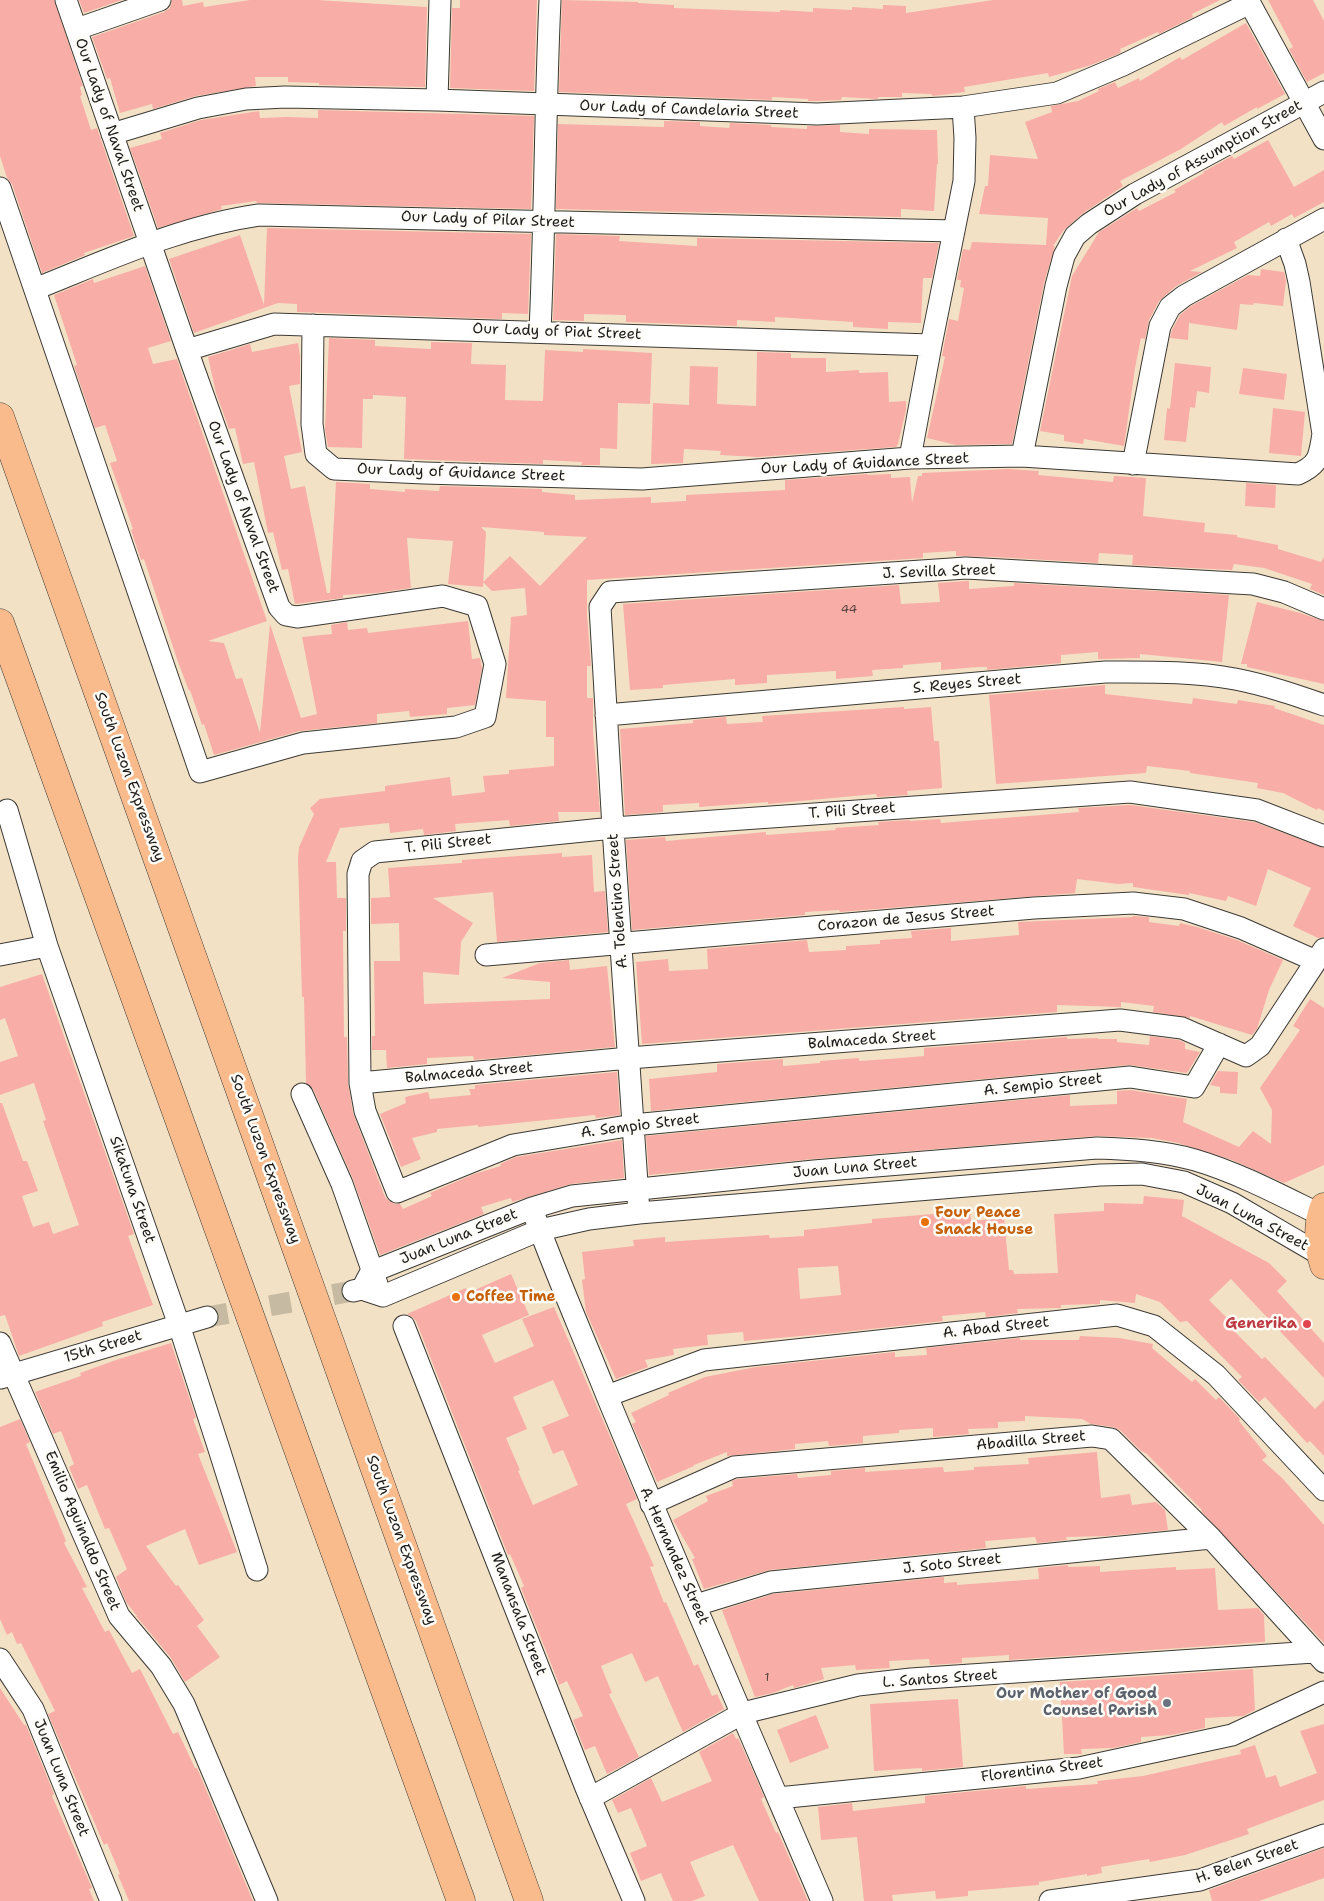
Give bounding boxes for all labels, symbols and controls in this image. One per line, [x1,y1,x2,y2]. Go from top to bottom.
street label: Our Lady of Naval Street [71,36,147,214]
street label: Our Lady of Candelaria Street [579,97,799,123]
street label: Our Lady of Assumption Street [1101,97,1305,221]
street label: Our Lady of Pilar Street [401,208,575,232]
street label: Our Lady of Piat Street [472,320,642,344]
street label: Our Lady of Naval Street [203,418,283,596]
street label: Our Lady of Guidance Street [760,450,970,478]
street label: Our Lady of Guidance Street [356,460,566,486]
street label: J. Sevilla Street [882,561,996,583]
house number: 44 [841,603,857,617]
street label: S. Reyes Street [912,670,1022,698]
street label: South Luzon Expressway [90,690,168,864]
street label: T. Pili Street [808,799,896,823]
street label: T. Pili Street [404,830,492,858]
street label: A. Tolentino Street [604,833,632,969]
street label: Corazon de Jesus Street [817,902,995,936]
street label: Balmaceda Street [807,1027,937,1053]
street label: Balmaceda Street [404,1058,534,1088]
street label: A. Sempio Street [983,1070,1103,1100]
street label: South Luzon Expressway [226,1072,304,1246]
street label: A. Sempio Street [580,1110,700,1142]
street label: Sikatuna Street [105,1134,159,1246]
street label: Juan Luna Street [792,1154,918,1182]
street label: Juan Luna Street [1193,1181,1311,1255]
place label: Four Peace Snack House [935,1204,1033,1239]
street label: Juan Luna Street [398,1205,520,1269]
marker: Four Peace Snack House [919,1216,931,1228]
place label: Coffee Time [466,1288,556,1306]
marker: Coffee Time [450,1291,462,1303]
street label: A. Abad Street [942,1313,1050,1343]
place label: Generika [1225,1315,1297,1333]
marker: Generika [1301,1318,1313,1330]
street label: 15th Street [62,1327,144,1367]
street label: Abadilla Street [975,1427,1087,1455]
street label: Emilio Aguinaldo Street [40,1449,124,1613]
street label: South Luzon Expressway [362,1453,440,1627]
street label: A. Hernandez Street [636,1485,712,1627]
street label: Manansala Street [486,1550,550,1678]
street label: J. Soto Street [902,1550,1002,1578]
street label: L. Santos Street [882,1666,998,1692]
house number: 1 [764,1671,770,1685]
place label: Our Mother of Good Counsel Parish [996,1685,1157,1720]
marker: Our Mother of Good Counsel Parish [1161,1697,1173,1709]
street label: Juan Luna Street [29,1717,93,1839]
street label: Florentina Street [980,1754,1104,1786]
street label: H. Belen Street [1193,1836,1301,1888]

